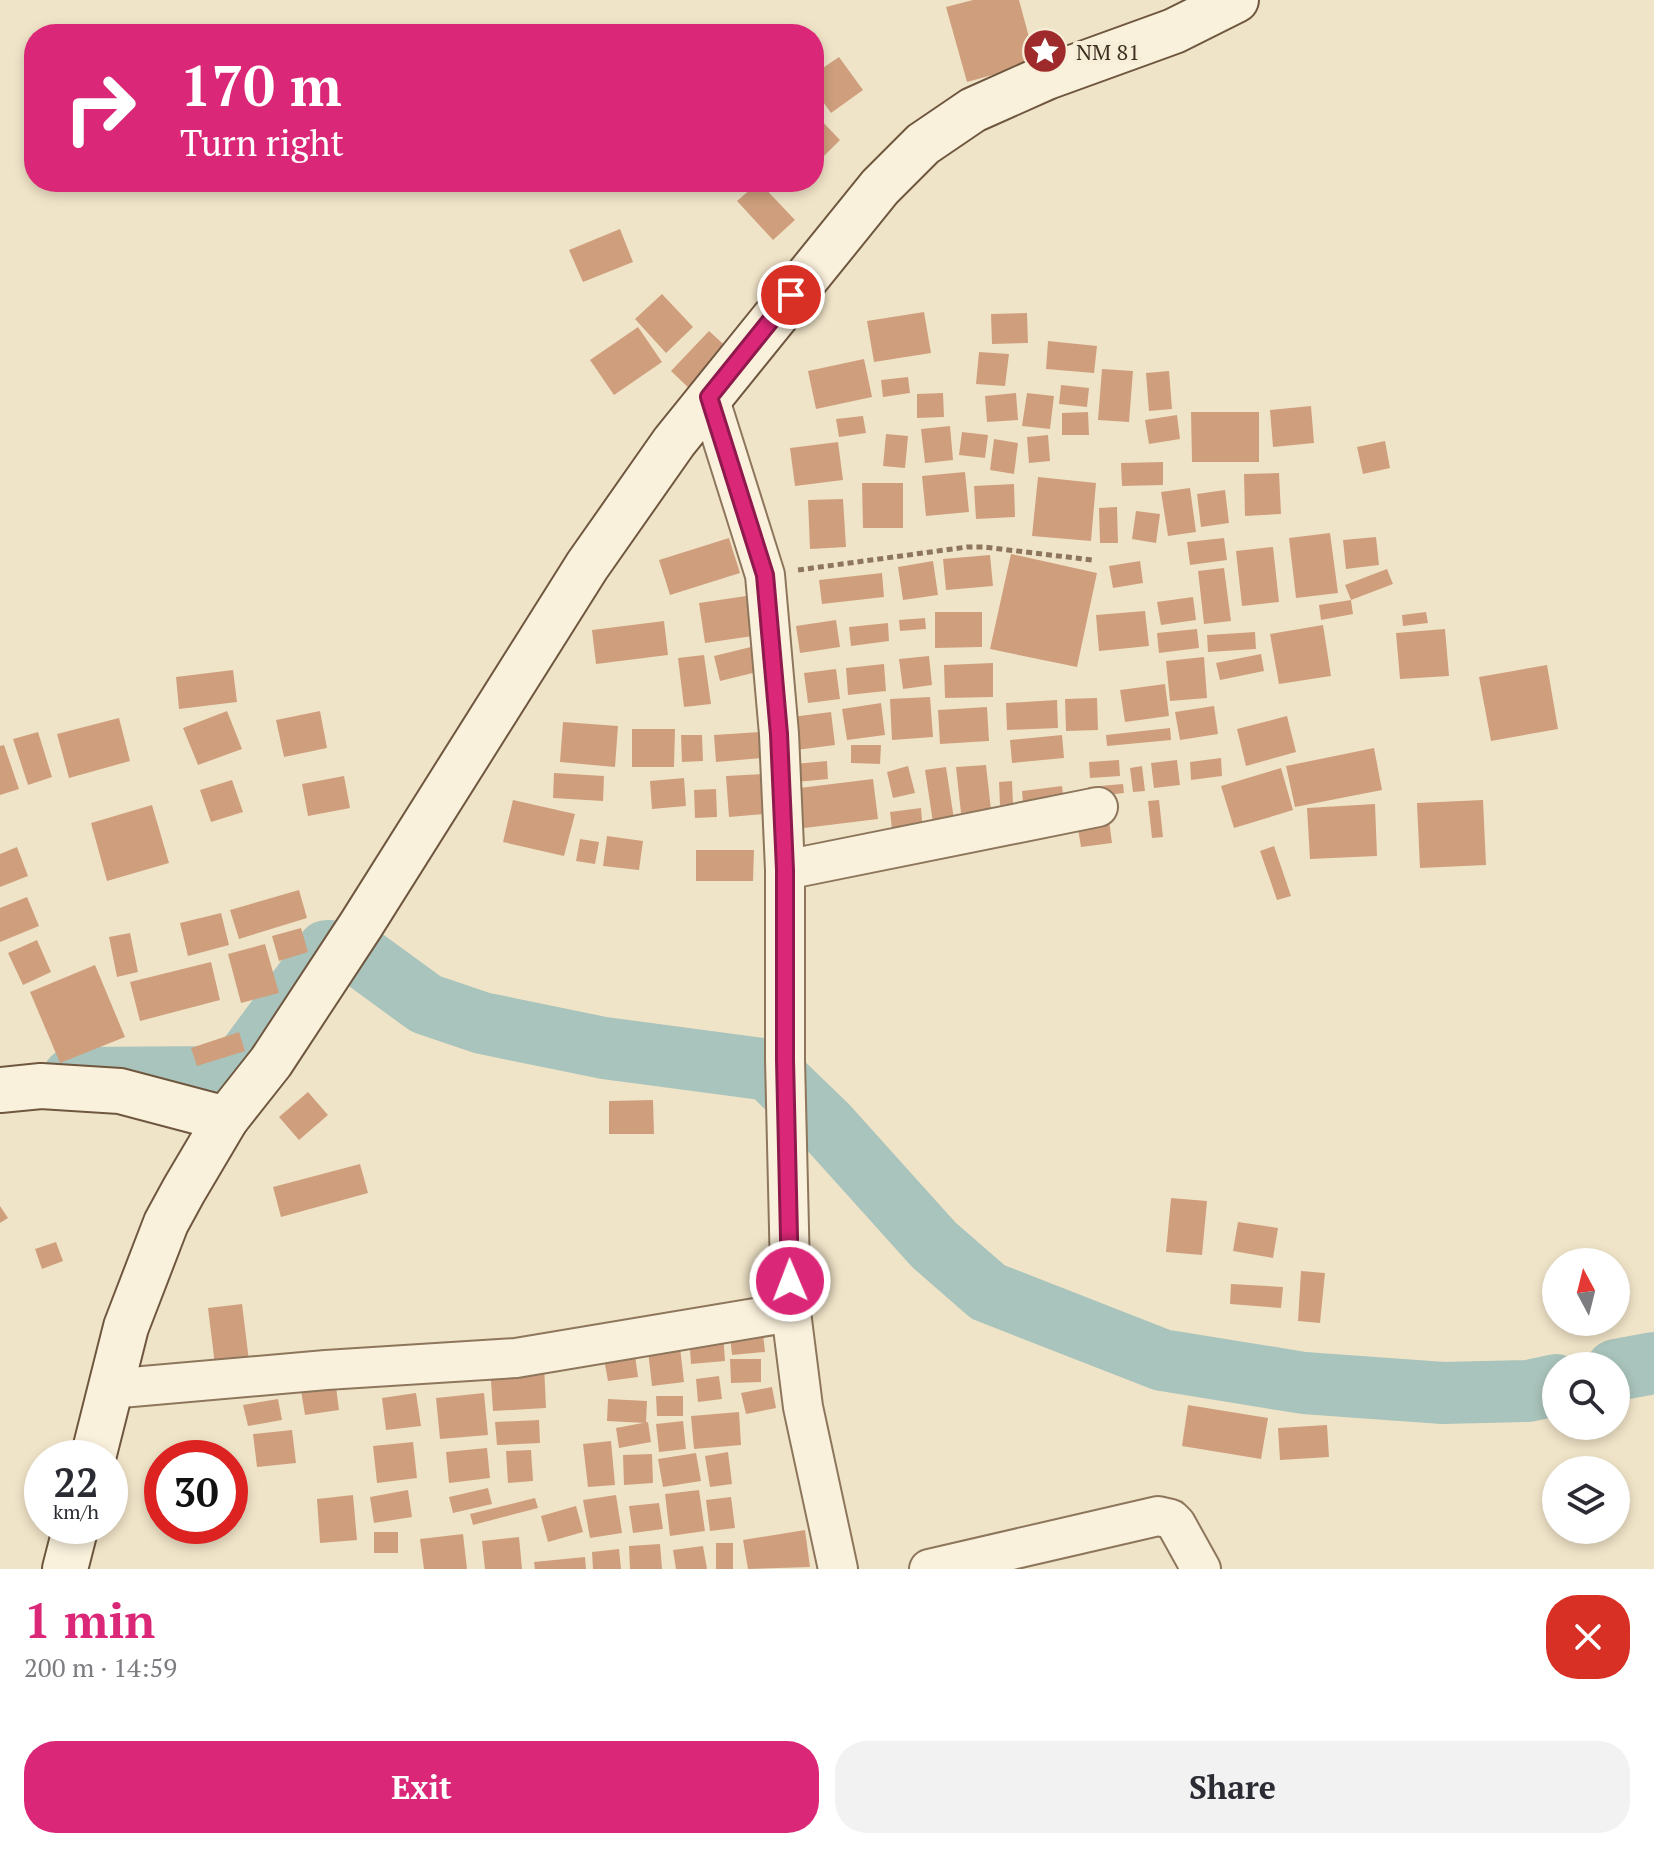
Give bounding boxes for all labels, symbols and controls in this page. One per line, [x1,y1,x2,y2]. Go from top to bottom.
place icon: NM 81 [1021,27,1069,75]
place label: NM 81 [1076,37,1140,66]
text: 170 m [180,48,342,122]
icon: right [48,56,152,160]
text: Turn right [180,119,344,166]
pin [757,261,825,329]
icon: arrive [769,273,813,317]
position arrow [748,1239,832,1323]
north arrow [1542,1248,1630,1336]
map controls [1542,1248,1630,1544]
button: search [1542,1352,1630,1440]
speed limit sign: 30 [144,1440,248,1544]
text: 22 [53,1455,99,1508]
button: layers [1542,1456,1630,1544]
text: km/h [53,1498,99,1525]
text: 1 min [24,1588,155,1652]
button: close [1546,1595,1630,1679]
text: 200 m · 14:59 [24,1650,177,1684]
button: Exit [24,1741,819,1833]
button: Share [835,1741,1630,1833]

